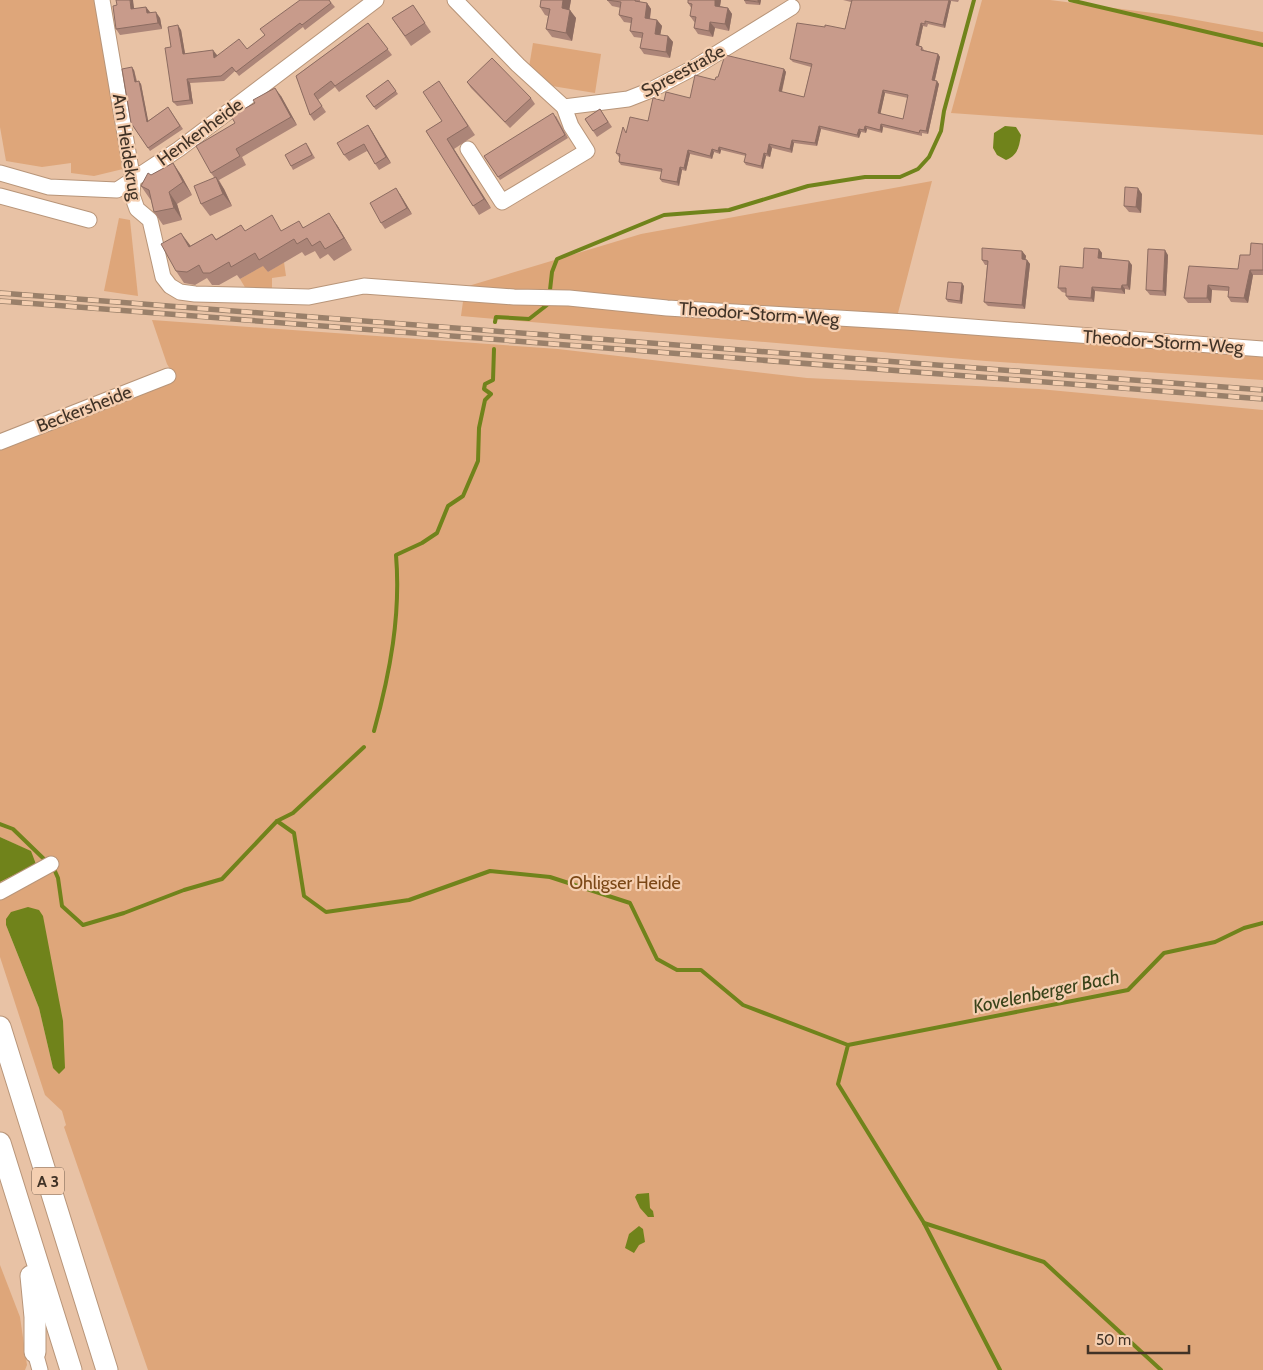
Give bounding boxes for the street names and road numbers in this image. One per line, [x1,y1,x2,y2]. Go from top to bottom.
street label: Spreestraße [637,40,729,102]
street label: Am Heidekrug [108,92,146,203]
street label: Henkenheide [153,94,247,170]
street label: Theodor-Storm-Weg [678,297,841,331]
street label: Theodor-Storm-Weg [1082,325,1245,359]
street label: Beckersheide [33,381,135,437]
road number: A 3 [32,1168,64,1194]

